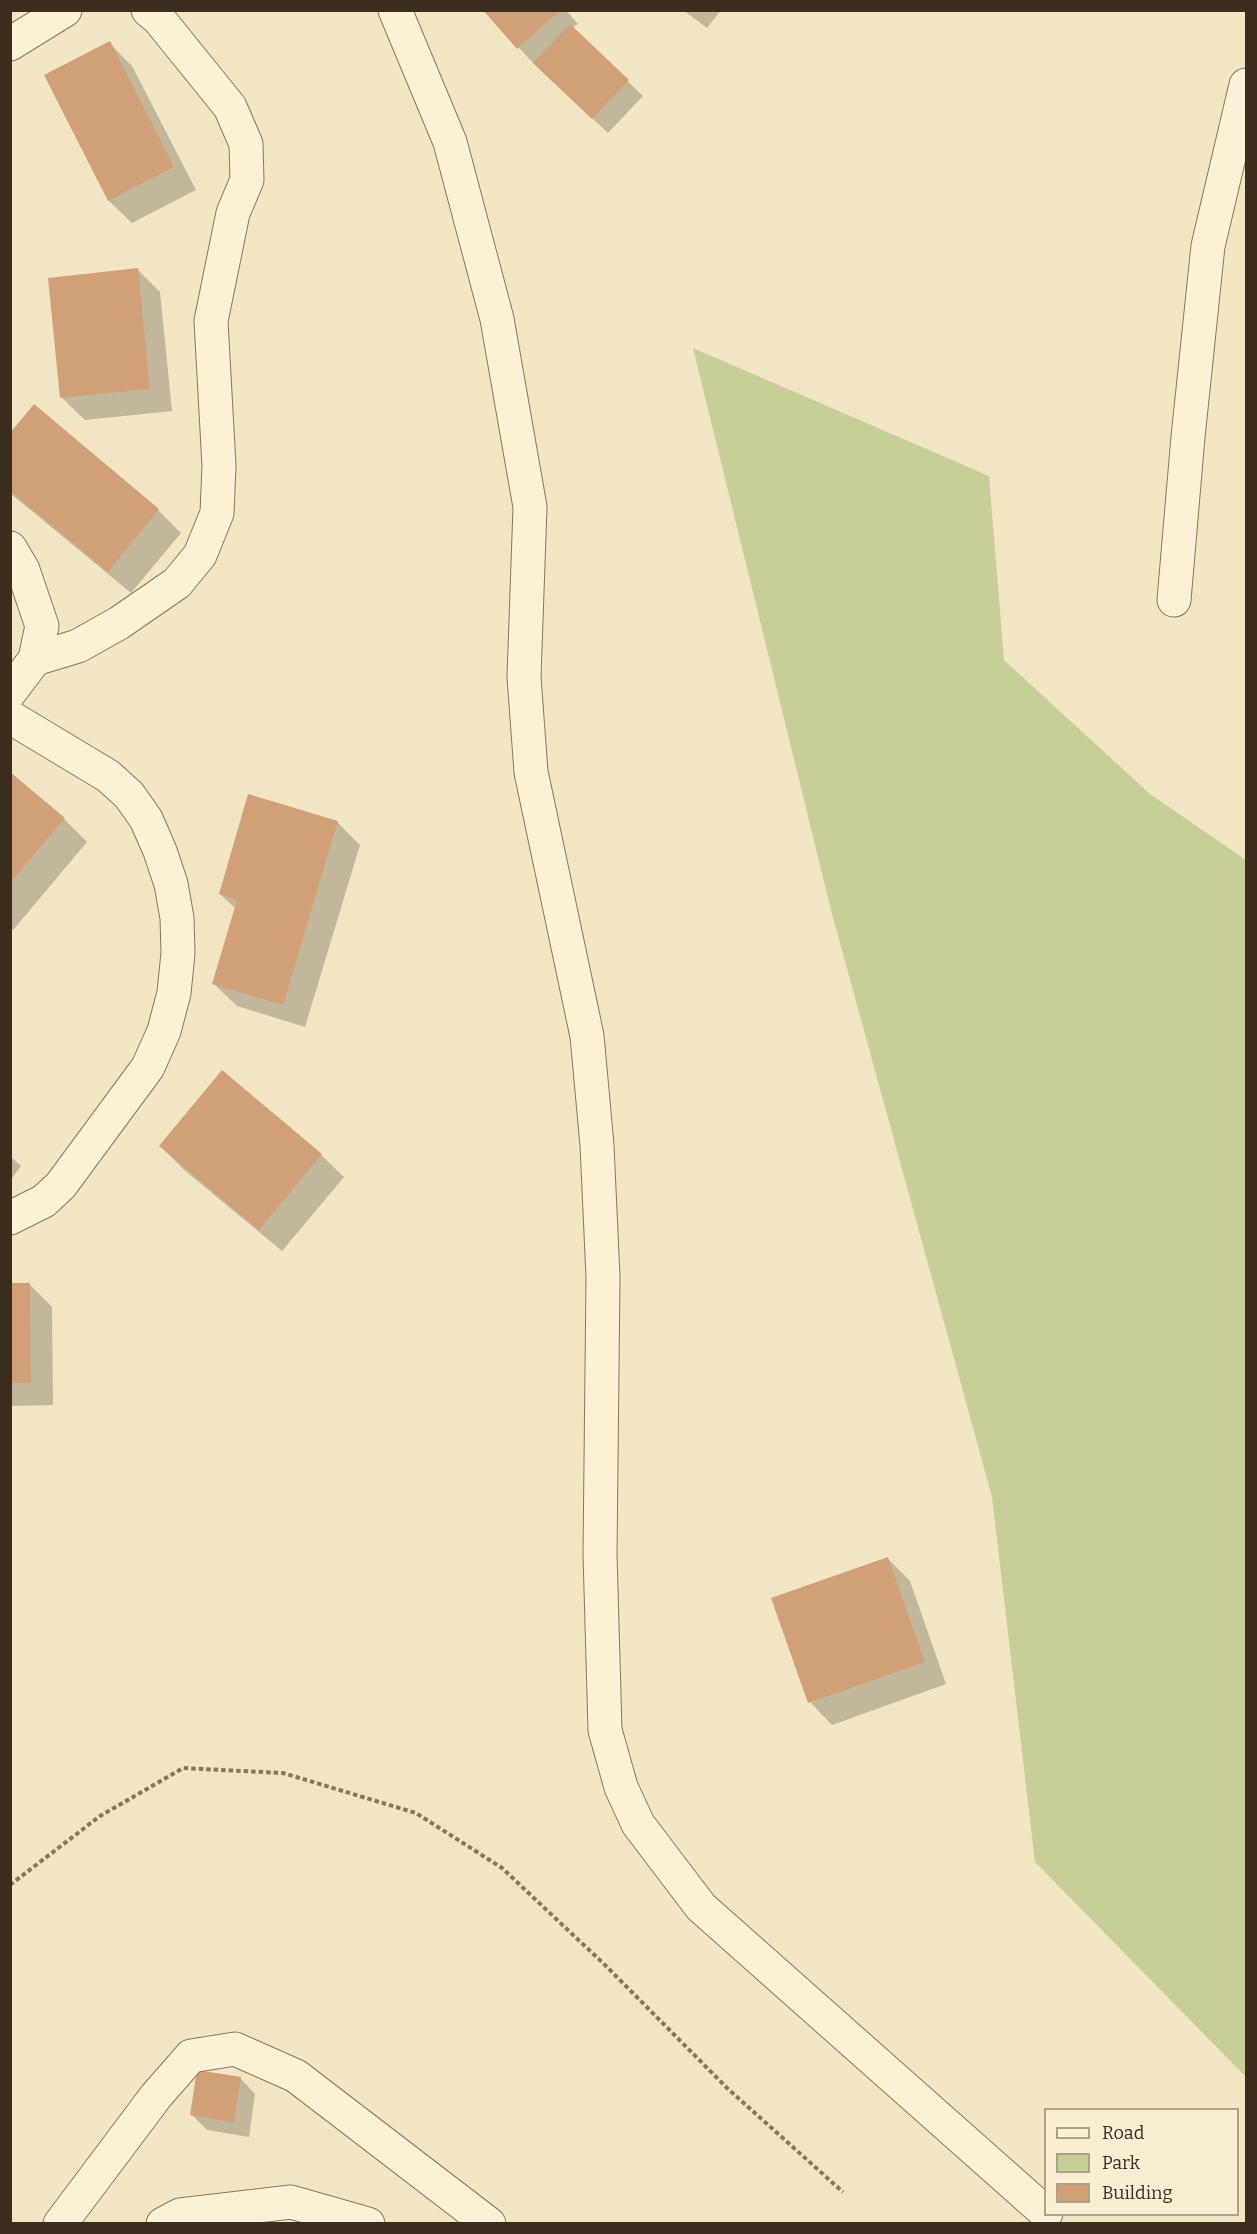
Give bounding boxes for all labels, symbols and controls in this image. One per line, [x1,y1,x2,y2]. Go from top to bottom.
legend [1044,2108,1239,2216]
text: Road [1102,2122,1144,2144]
text: Park [1102,2152,1140,2174]
text: Building [1102,2182,1173,2204]

